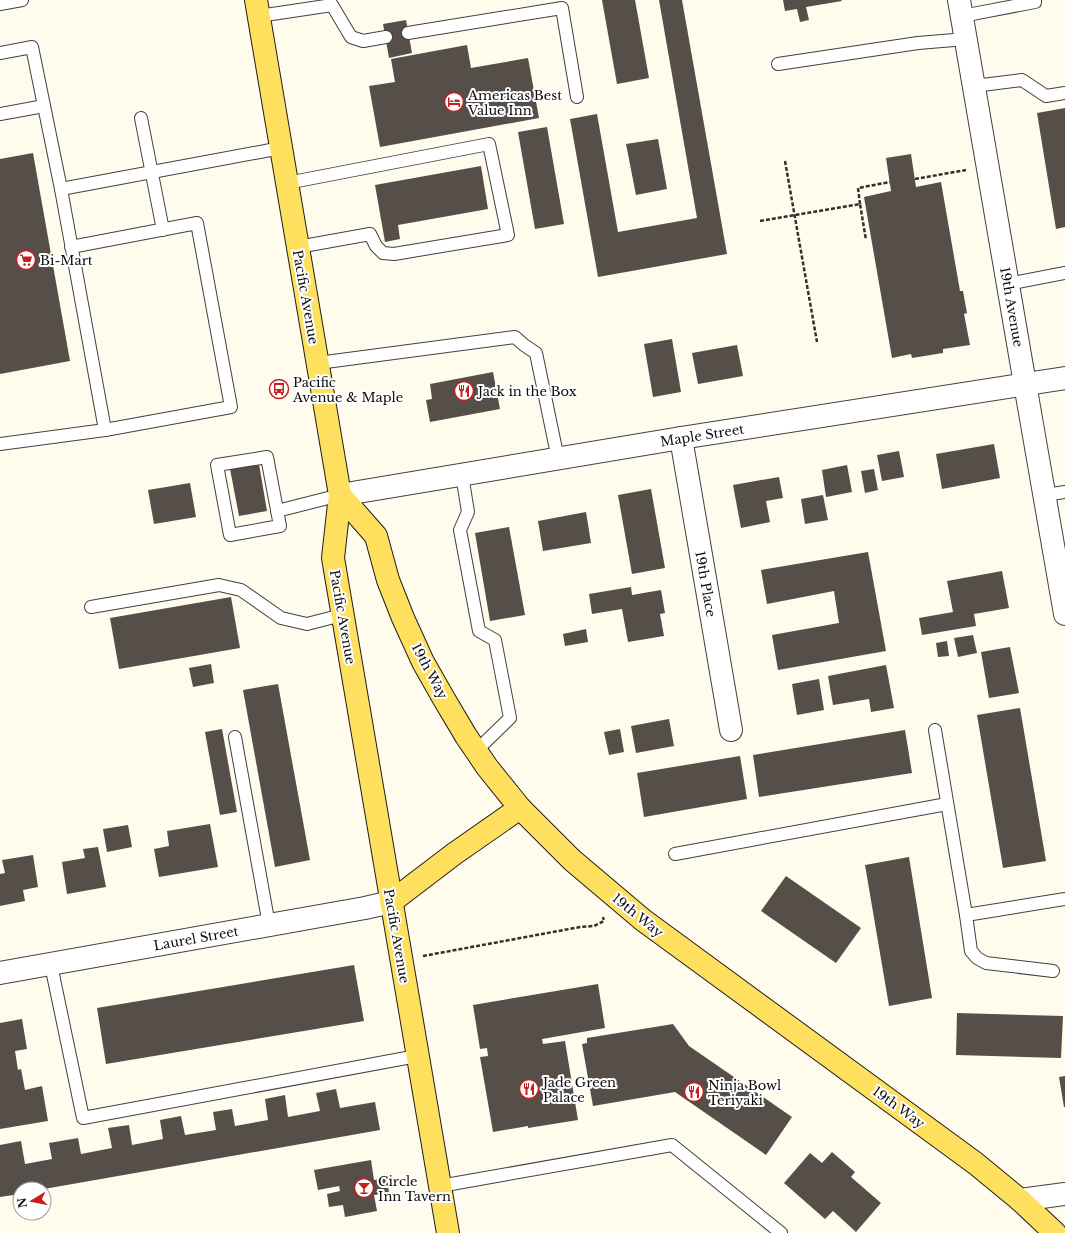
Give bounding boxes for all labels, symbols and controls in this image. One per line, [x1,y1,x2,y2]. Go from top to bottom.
place label: Americas Best Value Inn [467,87,562,119]
hotel icon: Americas Best Value Inn [443,91,465,113]
supermarket icon: Bi-Mart [15,249,37,271]
street label: Pacific Avenue [289,249,322,346]
place label: Bi-Mart [40,252,93,269]
street label: 19th Avenue [996,266,1027,348]
place label: Pacific Avenue & Maple [292,374,403,406]
bus stop icon: Pacific Avenue & Maple [268,378,290,400]
restaurant icon: Jack in the Box [453,380,475,402]
place label: Jack in the Box [476,383,577,400]
street label: Maple Street [659,420,745,451]
street label: 19th Place [691,550,720,618]
street label: Pacific Avenue [326,569,359,666]
street label: 19th Way [408,640,452,703]
street label: Pacific Avenue [380,888,413,985]
street label: 19th Way [609,890,667,941]
street label: Laurel Street [152,923,240,954]
place label: Jade Green Palace [541,1074,616,1106]
place label: Ninja Bowl Teriyaki [708,1077,781,1109]
restaurant icon: Jade Green Palace [518,1078,540,1100]
restaurant icon: Ninja Bowl Teriyaki [683,1081,705,1103]
street label: 19th Way [869,1083,929,1132]
place label: Circle Inn Tavern [378,1173,451,1205]
bar icon: Circle Inn Tavern [353,1177,375,1199]
north arrow [12,1181,52,1221]
text: N [14,1196,30,1209]

